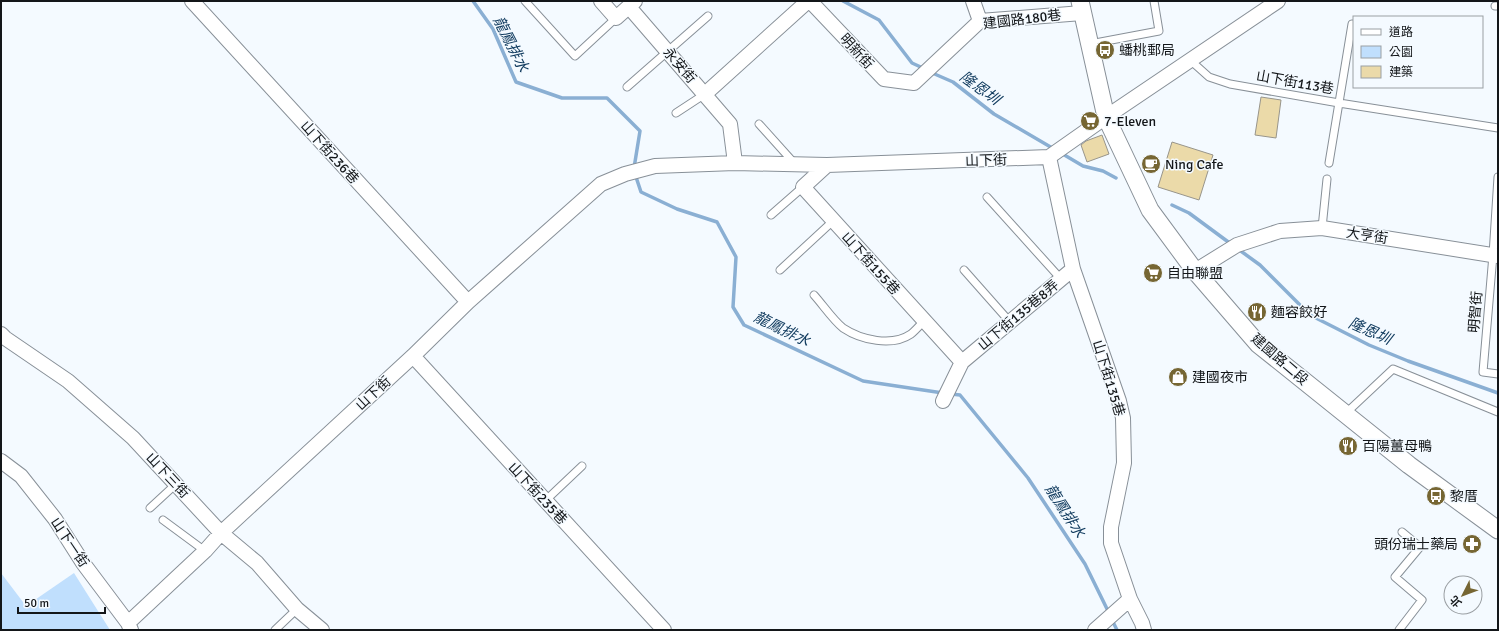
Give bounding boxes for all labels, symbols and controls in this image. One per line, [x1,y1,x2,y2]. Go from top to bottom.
street label: 建國路180巷 [982,6,1062,33]
water label: 龍鳳排水 [489,13,533,76]
legend [1353,16,1483,88]
text: 道路 [1389,25,1413,40]
street label: 明新街 [836,30,877,72]
bus stop icon: 蟠桃郵局 [1094,39,1116,61]
place label: 蟠桃郵局 [1119,42,1175,59]
street label: 永安街 [659,44,700,87]
text: 公園 [1389,45,1413,60]
text: 建築 [1389,65,1413,80]
water label: 隆恩圳 [957,67,1005,110]
street label: 山下街113巷 [1255,67,1335,98]
supermarket icon: 7-Eleven [1079,110,1101,132]
place label: 7-Eleven [1104,113,1156,130]
street label: 山下街236巷 [297,117,362,187]
street label: 山下街 [965,151,1007,170]
cafe icon: Ning Cafe [1140,153,1162,175]
place label: Ning Cafe [1165,156,1223,173]
street label: 大亨街 [1345,224,1389,247]
street label: 山下街155巷 [838,228,903,298]
supermarket icon: 自由聯盟 [1142,262,1164,284]
place label: 自由聯盟 [1167,265,1223,282]
street label: 山下街135巷8弄 [974,277,1062,354]
street label: 明智街 [1465,290,1486,334]
restaurant icon: 麵容餃好 [1246,301,1268,323]
place label: 麵容餃好 [1271,304,1327,321]
water label: 龍鳳排水 [751,308,814,351]
water label: 隆恩圳 [1346,314,1396,349]
street label: 建國路二段 [1248,330,1312,389]
street label: 山下街135巷 [1089,338,1128,418]
shop icon: 建國夜市 [1167,366,1189,388]
place label: 建國夜市 [1192,369,1248,386]
street label: 山下街 [352,373,394,414]
restaurant icon: 百陽薑母鴨 [1337,435,1359,457]
place label: 百陽薑母鴨 [1362,438,1432,455]
street label: 山下三街 [142,449,193,502]
street label: 山下街235巷 [505,459,571,528]
water label: 龍鳳排水 [1041,481,1089,542]
bus stop icon: 黎厝 [1425,485,1447,507]
place label: 黎厝 [1450,488,1478,505]
street label: 山下一街 [47,514,92,570]
pharmacy icon: 頭份瑞士藥局 [1461,533,1483,555]
place label: 頭份瑞士藥局 [1374,536,1458,553]
north arrow [1443,575,1483,615]
scale bar [18,589,105,615]
text: 北 [1447,593,1464,610]
text: 50 m [24,596,49,611]

